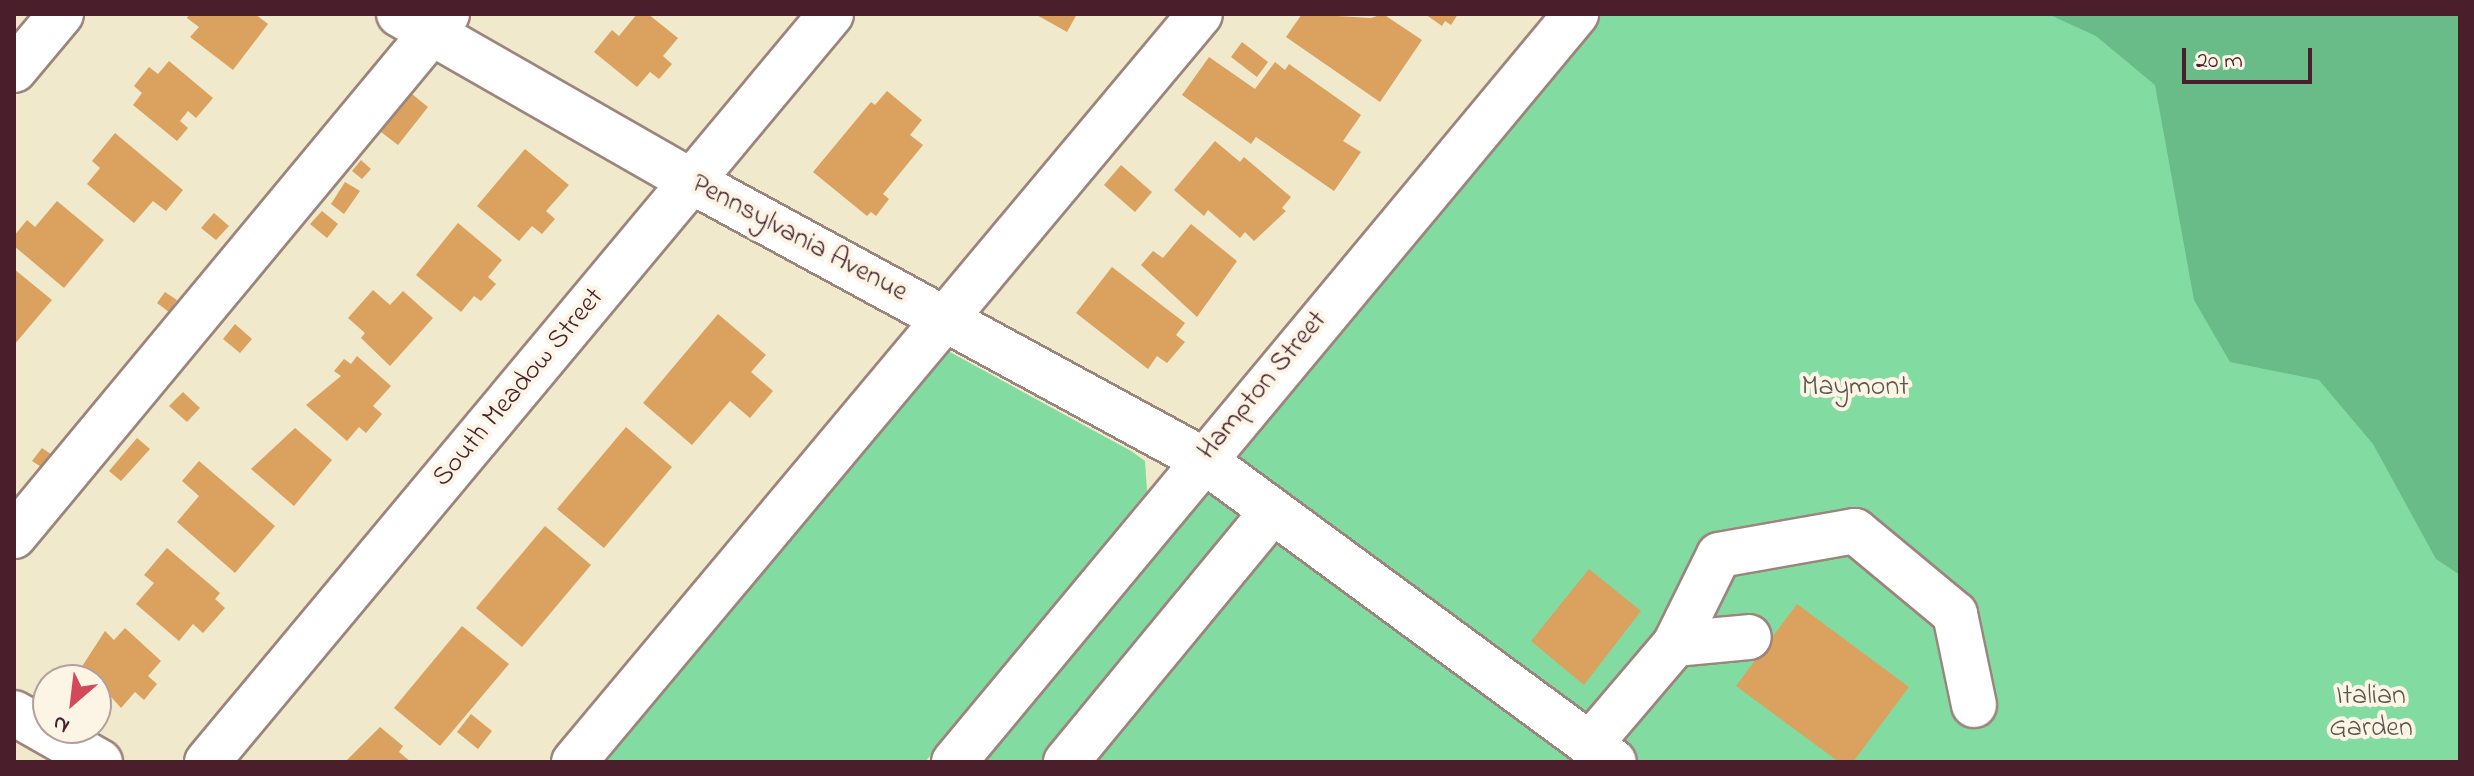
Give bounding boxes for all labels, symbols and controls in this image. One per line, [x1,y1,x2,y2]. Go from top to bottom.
scale bar [2186,32,2316,82]
text: 20 m [2196,44,2243,79]
street label: Pennsylvania Avenue [685,168,913,310]
street label: South Meadow Street [426,282,612,494]
street label: Hampton Street [1191,305,1335,467]
park label: Maymont [1801,371,1909,405]
north arrow [32,664,112,744]
park label: Italian Garden [2329,680,2413,746]
text: N [48,706,76,741]

